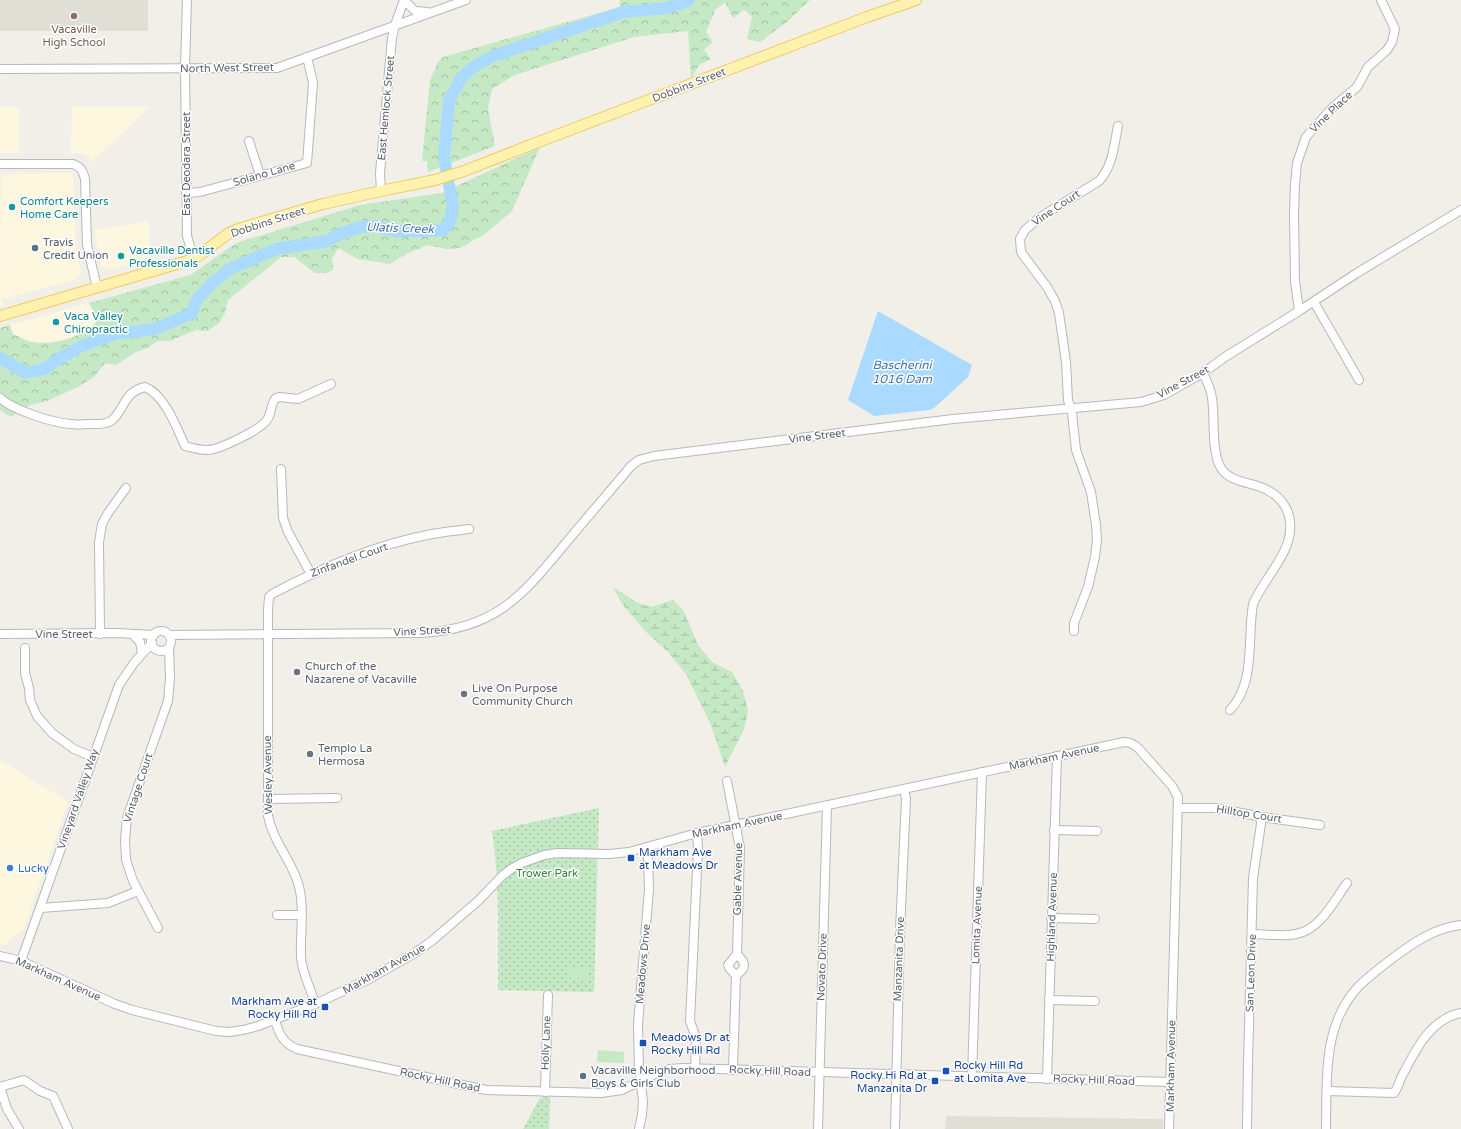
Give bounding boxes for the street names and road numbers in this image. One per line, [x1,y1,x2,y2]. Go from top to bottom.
street label: East Hemlock Street [375,55,397,161]
street label: North West Street [180,61,274,75]
street label: Dobbins Street [650,65,728,105]
street label: Vine Place [1307,88,1355,136]
street label: East Deodara Street [180,112,193,216]
street label: Solano Lane [231,159,297,189]
street label: Vine Court [1029,187,1083,229]
street label: Dobbins Street [229,204,307,240]
street label: Vine Street [1155,363,1211,401]
street label: Vine Street [788,426,846,446]
street label: Zinfandel Court [309,540,389,580]
street label: Vine Street [393,623,451,639]
street label: Vine Street [35,628,93,641]
street label: Wesley Avenue [261,735,275,815]
street label: Markham Avenue [1008,741,1100,773]
street label: Vineyard Valley Way [55,747,101,851]
street label: Vintage Court [121,752,155,824]
street label: Hilltop Court [1215,802,1283,826]
street label: Markham Avenue [691,809,783,841]
street label: Gable Avenue [731,843,745,915]
street label: Highland Avenue [1044,872,1060,962]
street label: Lomita Avenue [969,886,985,964]
street label: Manzanita Drive [891,916,907,1002]
street label: Meadows Drive [633,923,653,1005]
street label: Novato Drive [814,933,830,1001]
street label: San Leon Drive [1243,934,1259,1012]
street label: Markham Avenue [341,941,427,997]
street label: Markham Avenue [13,954,103,1004]
street label: Holly Lane [539,1016,553,1070]
street label: Markham Avenue [1164,1020,1178,1112]
street label: Rocky Hill Road [729,1063,811,1079]
street label: Rocky Hill Road [399,1065,482,1095]
street label: Rocky Hill Road [1053,1072,1135,1088]

